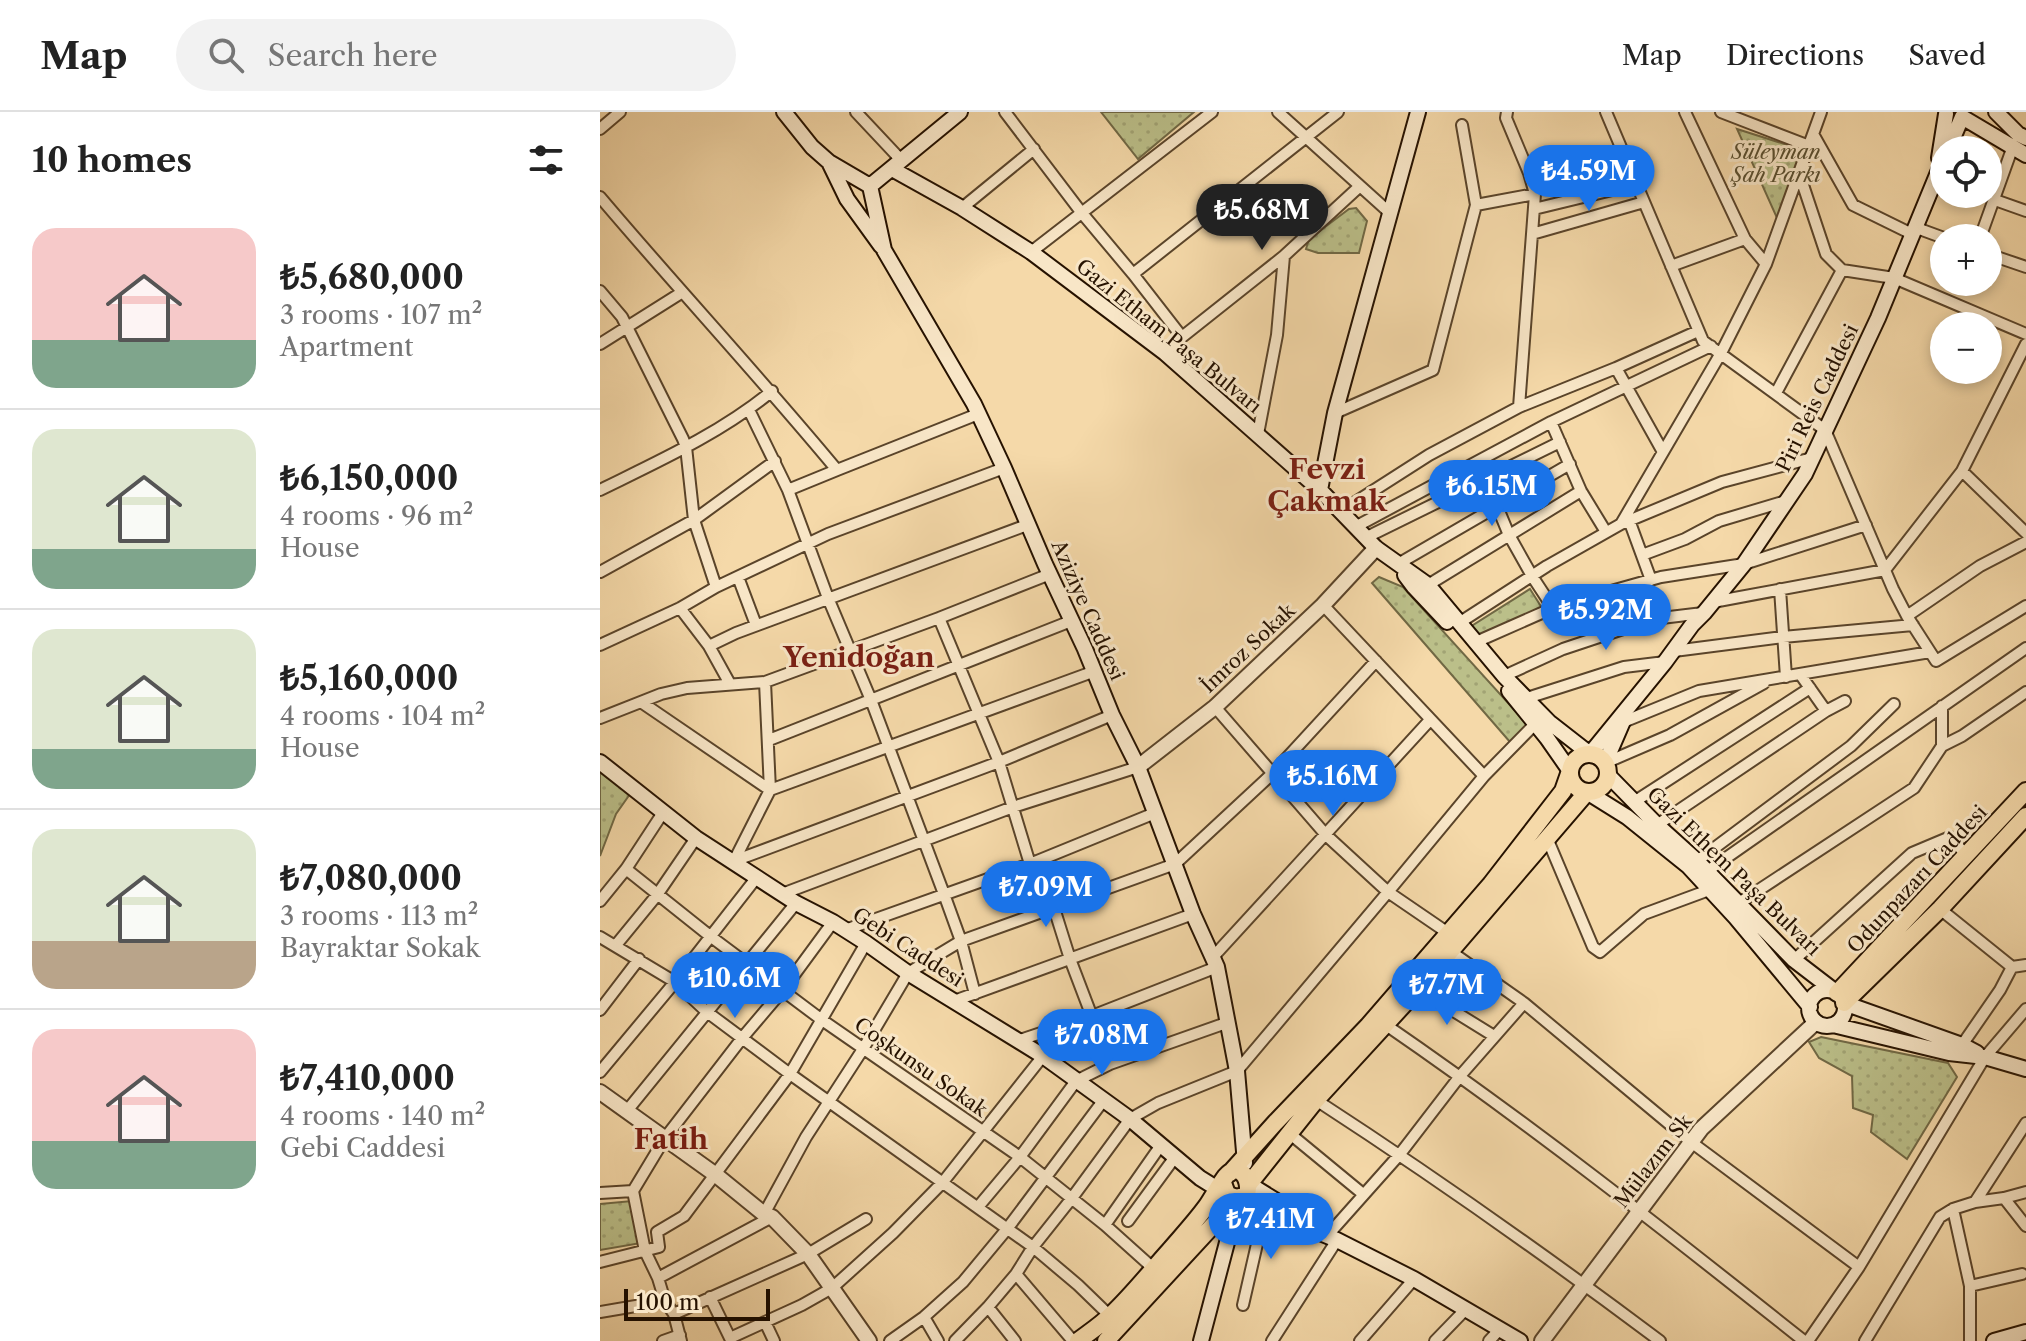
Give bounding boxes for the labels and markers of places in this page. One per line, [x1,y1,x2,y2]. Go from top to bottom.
pin: ₺4.59M [1524,145,1654,213]
pin: ₺5.68M [1197,184,1327,252]
pin: ₺6.15M [1427,460,1557,528]
pin: ₺5.92M [1541,584,1671,652]
pin: ₺5.16M [1268,750,1398,818]
pin: ₺7.09M [981,861,1111,929]
pin: ₺10.6M [670,952,800,1020]
pin: ₺7.7M [1391,959,1503,1027]
pin: ₺7.08M [1037,1009,1167,1077]
pin: ₺7.41M [1206,1193,1336,1261]

